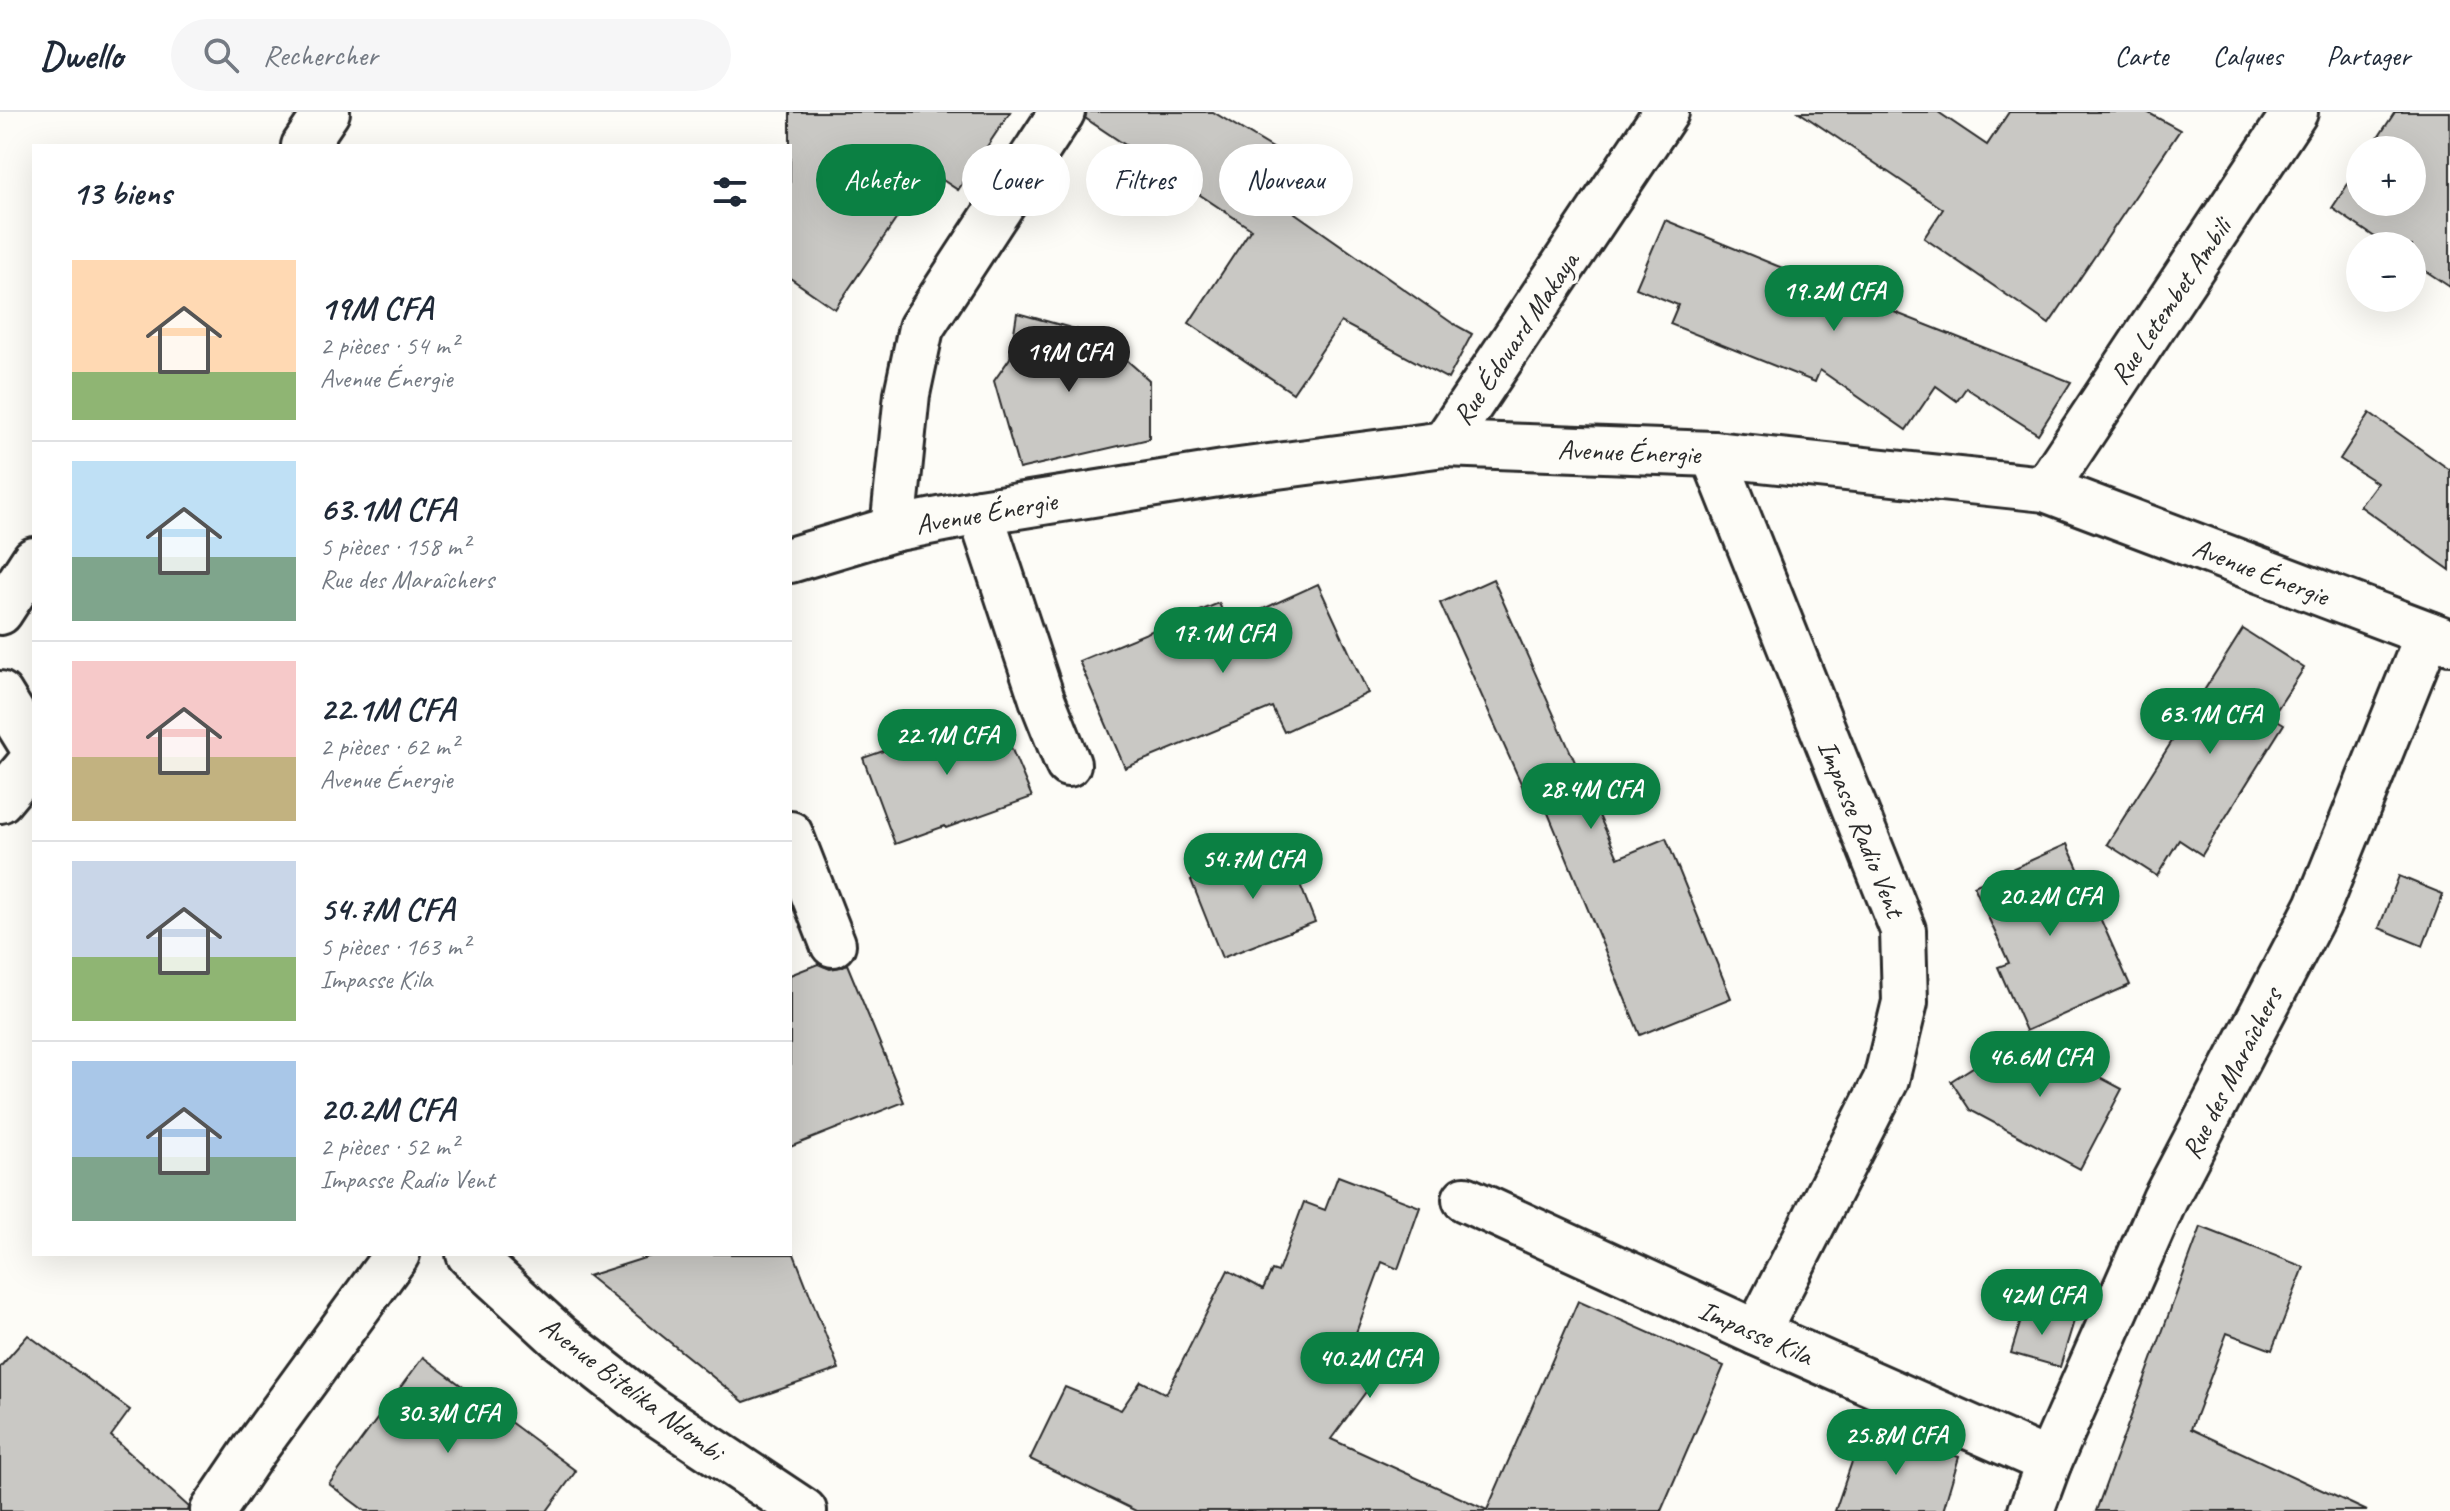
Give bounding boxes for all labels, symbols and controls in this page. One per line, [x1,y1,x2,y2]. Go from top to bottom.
search box [171,19,731,91]
text: Dwello [40,32,123,79]
icon: search [199,33,243,77]
text: Rechercher [263,36,378,74]
text: Carte [2115,38,2168,73]
text: Calques [2212,38,2282,73]
text: Partager [2326,38,2410,73]
map controls [2346,136,2426,312]
button: + [2346,136,2426,216]
chip: Acheter [816,144,946,216]
chip: Louer [962,144,1070,216]
chip: Filtres [1086,144,1203,216]
chip: Nouveau [1219,144,1353,216]
icon: filters [708,170,752,214]
text: 13 biens [72,171,171,214]
street label: Rue Letembet Ambili [2102,208,2241,391]
button: − [2346,232,2426,312]
street label: Rue Édouard Makaya [1445,243,1588,431]
pin: 19.2M CFA [1742,265,1926,333]
text: 19.2M CFA [1783,274,1885,307]
text: 19M CFA [320,286,432,329]
icon: home [136,292,232,388]
pin: 19M CFA [995,326,1143,394]
text: 2 pièces · 54 m² [320,329,458,362]
text: 19M CFA [1026,335,1112,368]
text: Avenue Énergie [320,362,452,395]
street label: Avenue Énergie [1557,432,1703,472]
street label: Avenue Énergie [913,483,1061,542]
text: 63.1M CFA [320,487,456,530]
icon: home [136,493,232,589]
text: 5 pièces · 158 m² [320,530,469,563]
street label: Avenue Énergie [2188,530,2335,614]
text: Rue des Maraîchers [320,563,494,596]
pin: 17.1M CFA [1131,607,1315,675]
text: 17.1M CFA [1171,616,1275,649]
text: 22.1M CFA [320,687,455,730]
pin: 63.1M CFA [2118,688,2302,756]
icon: home [136,693,232,789]
text: 63.1M CFA [2158,697,2262,730]
pin: 22.1M CFA [855,709,1039,777]
text: 22.1M CFA [895,718,999,751]
text: 2 pièces · 62 m² [320,730,458,763]
street label: Impasse Radio Vent [1810,735,1914,924]
text: Avenue Énergie [320,763,452,796]
pin: 28.4M CFA [1499,763,1683,831]
text: 28.4M CFA [1539,772,1643,805]
pin: 54.7M CFA [1161,833,1345,901]
text: 54.7M CFA [1202,842,1304,875]
pin: 20.2M CFA [1958,870,2142,938]
text: 20.2M CFA [1998,879,2102,912]
text: 54.7M CFA [320,887,454,930]
icon: home [136,893,232,989]
text: 5 pièces · 163 m² [320,930,469,963]
text: Impasse Kila [320,963,432,996]
street label: Rue des Maraîchers [2173,980,2291,1165]
pin: 46.6M CFA [1948,1031,2132,1099]
text: 46.6M CFA [1988,1040,2092,1073]
text: 20.2M CFA [320,1087,455,1130]
icon: home [136,1093,232,1189]
text: 2 pièces · 52 m² [320,1130,458,1163]
text: Impasse Radio Vent [320,1163,494,1196]
pin: 42M CFA [1968,1269,2116,1337]
text: 42M CFA [1999,1278,2085,1311]
street label: Impasse Kila [1693,1292,1820,1374]
street label: Avenue Bitelika Ndombi [534,1308,733,1471]
pin: 40.2M CFA [1278,1332,1462,1400]
text: 40.2M CFA [1318,1341,1422,1374]
pin: 30.3M CFA [356,1387,540,1455]
text: 30.3M CFA [396,1396,500,1429]
pin: 25.8M CFA [1804,1409,1988,1477]
text: 25.8M CFA [1845,1418,1947,1451]

